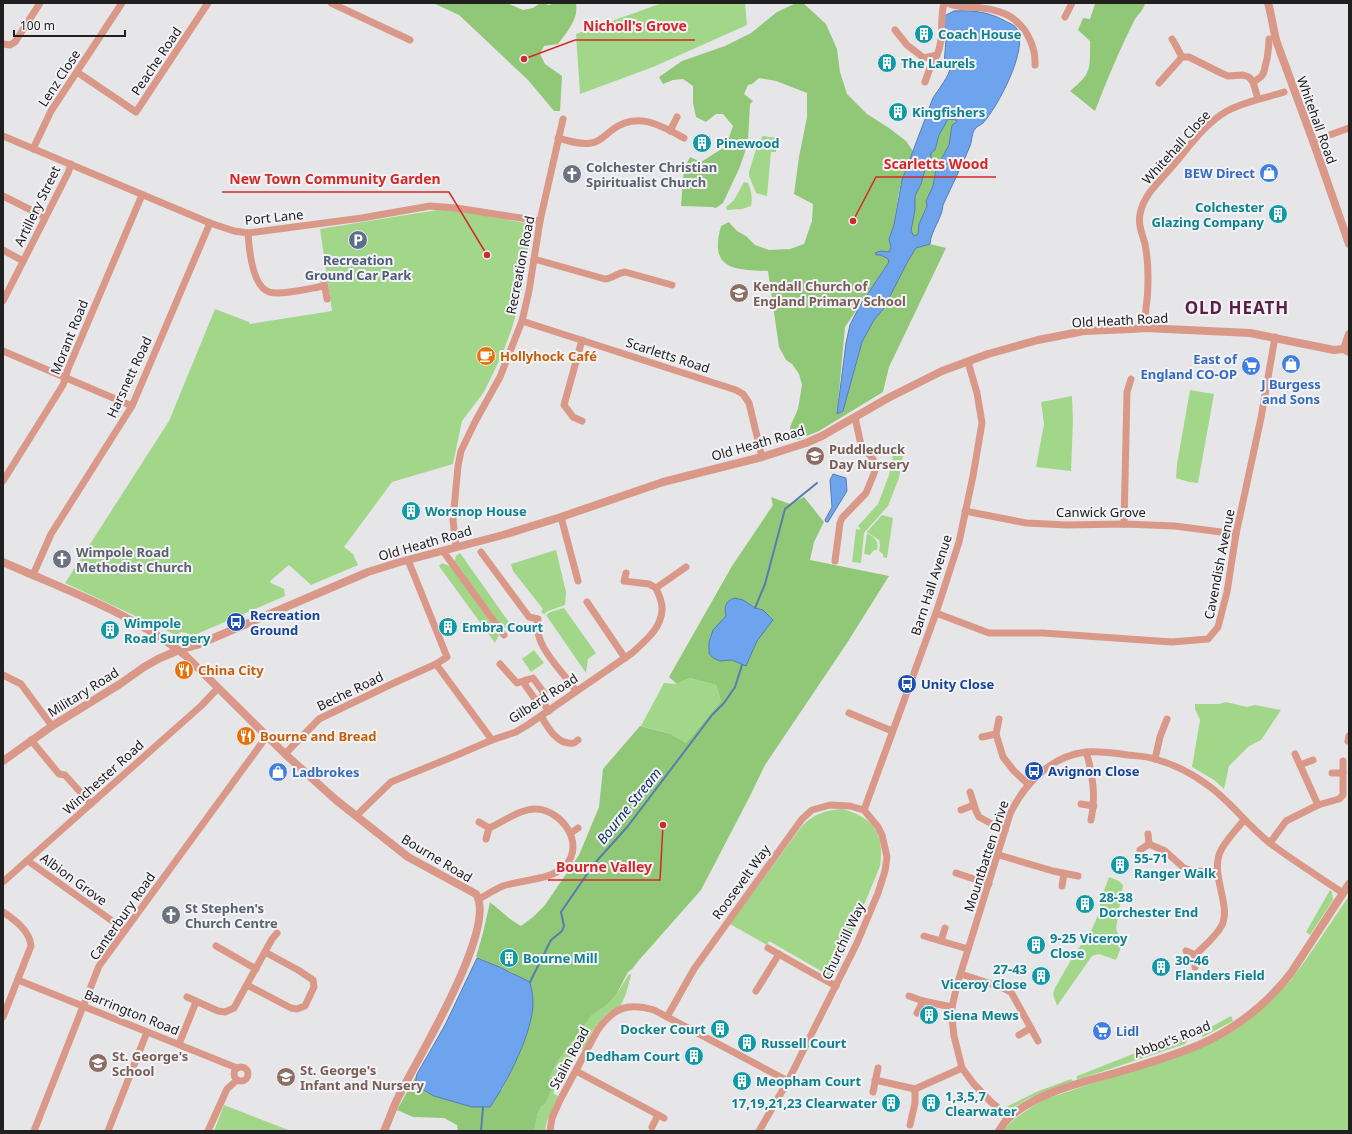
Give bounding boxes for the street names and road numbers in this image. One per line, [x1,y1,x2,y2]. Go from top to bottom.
street label: Peache Road [127,23,185,99]
street label: Lenz Close [34,46,84,110]
street label: Whitehall Road [1293,74,1341,166]
street label: Whitehall Close [1138,106,1214,188]
street label: Artillery Street [10,162,64,249]
street label: Port Lane [244,205,304,229]
street label: Recreation Road [502,214,538,316]
street label: Morant Road [46,297,92,377]
street label: Old Heath Road [1071,308,1169,332]
street label: Harsnett Road [102,333,156,421]
street label: Scarletts Road [624,333,712,377]
street label: Old Heath Road [709,421,807,465]
street label: Canwick Grove [1056,503,1146,521]
street label: Cavendish Avenue [1199,507,1239,621]
street label: Old Heath Road [376,521,474,565]
street label: Barn Hall Avenue [906,532,956,638]
street label: Military Road [44,663,122,721]
street label: Beche Road [314,667,386,715]
street label: Gilberd Road [505,669,581,727]
street label: Winchester Road [59,736,147,818]
street label: Mountbatten Drive [960,798,1012,914]
street label: Bourne Road [398,830,476,886]
street label: Roosevelt Way [708,841,774,923]
street label: Albion Grove [37,849,111,909]
street label: Canterbury Road [85,868,159,964]
street label: Churchill Way [817,899,869,982]
street label: Barrington Road [82,985,182,1039]
street label: Abbot's Road [1131,1016,1213,1062]
street label: Stalin Road [545,1024,593,1092]

